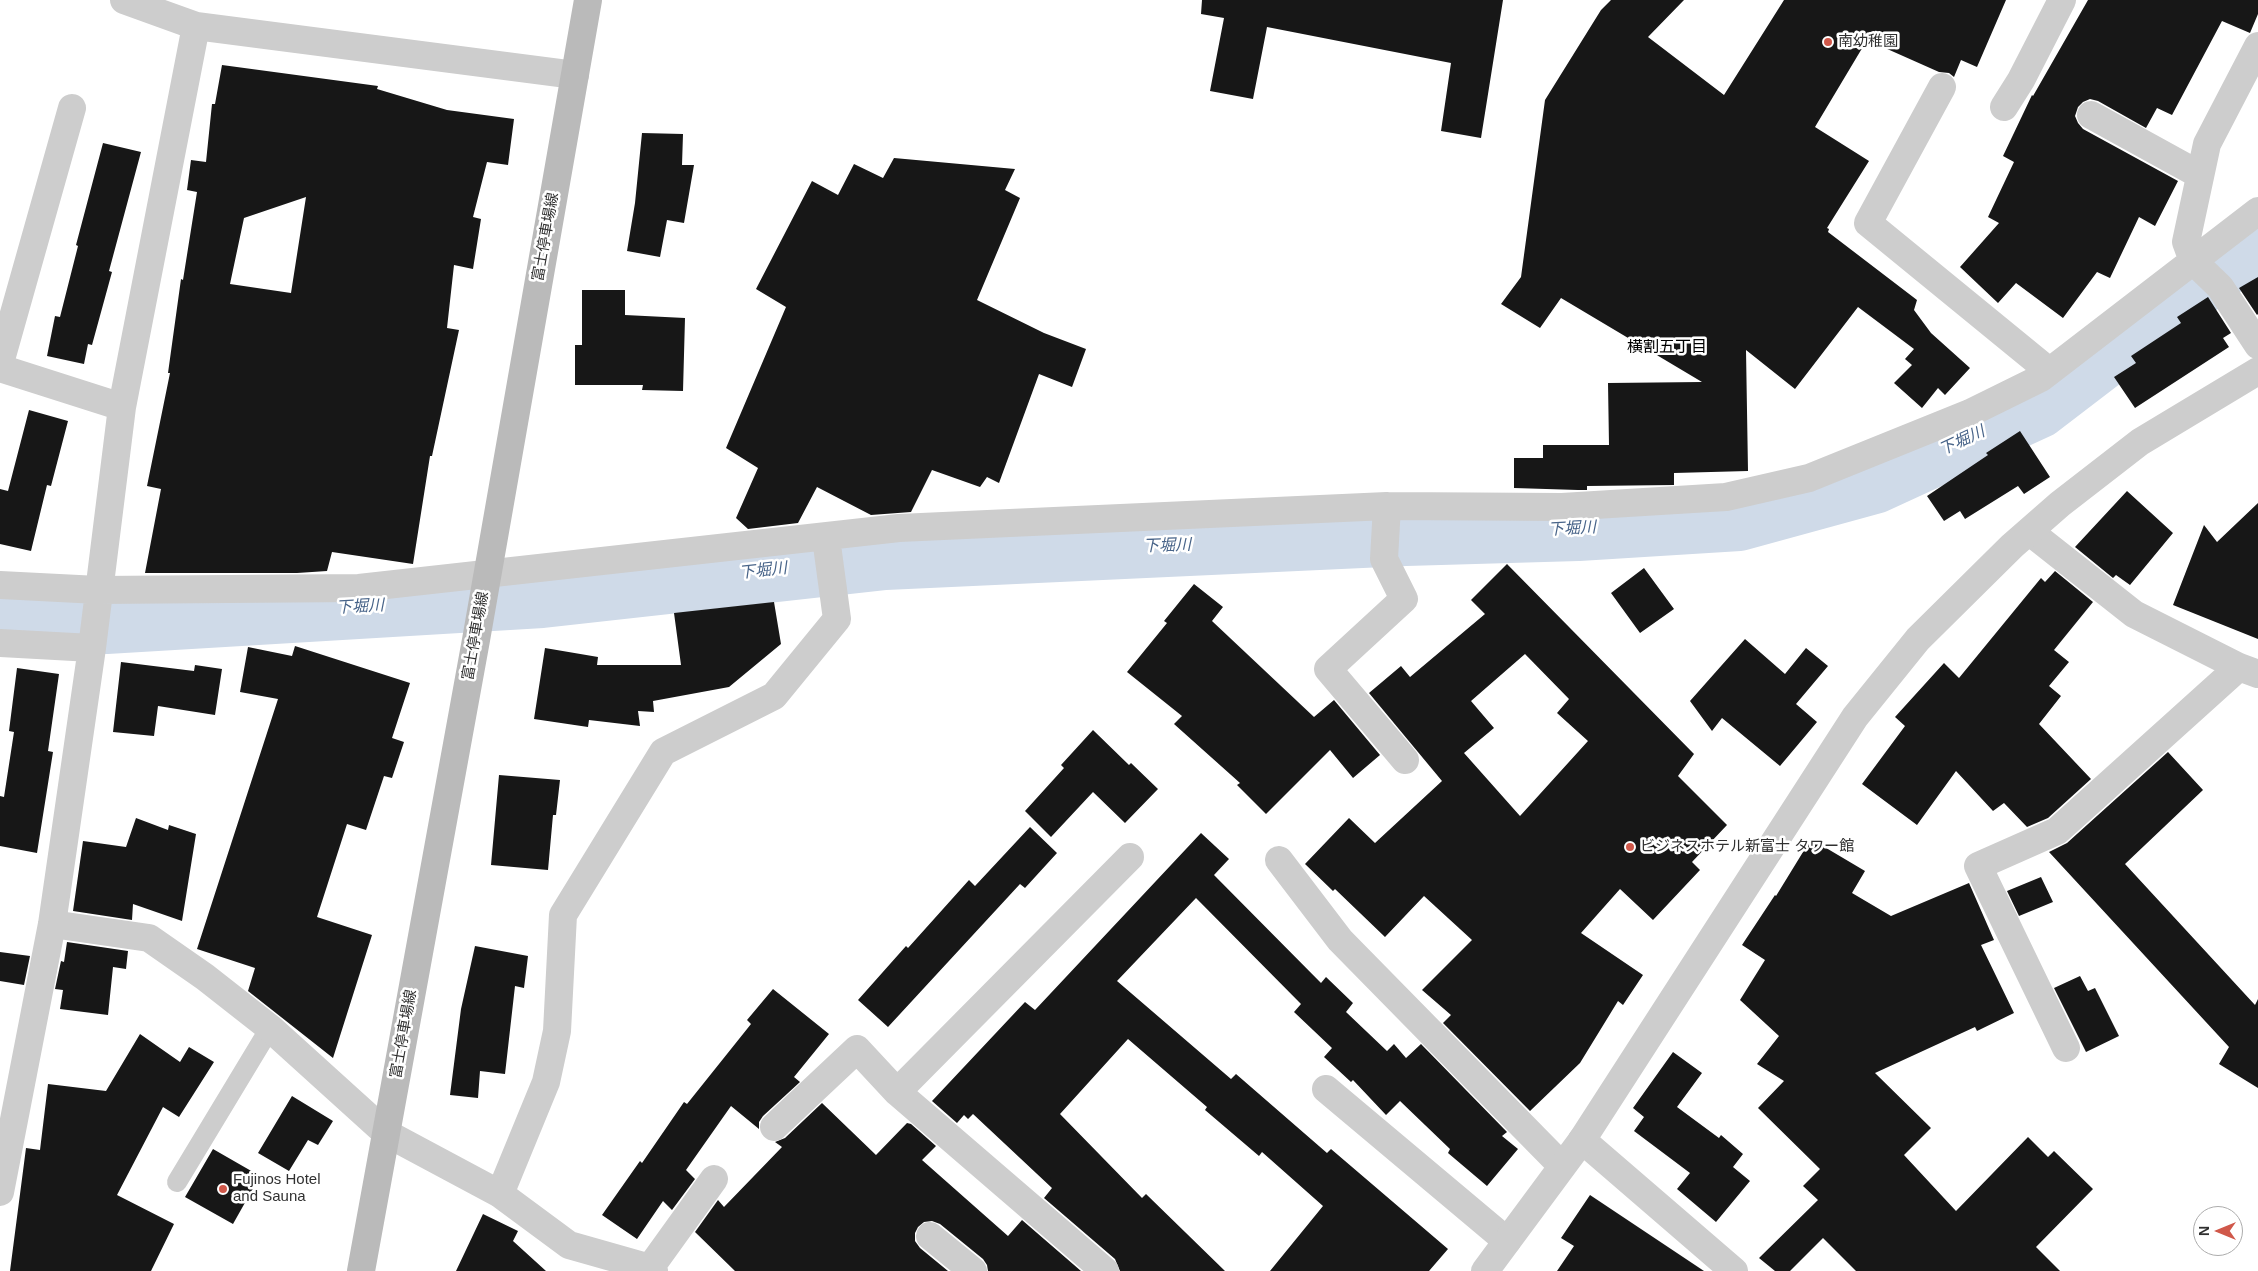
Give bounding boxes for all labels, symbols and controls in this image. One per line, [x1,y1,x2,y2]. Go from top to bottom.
place label: 南幼稚園 [1838,33,1898,51]
marker: 南幼稚園 [1822,36,1834,48]
street label: 富士停車場線 [529,191,563,283]
district label: 横割五丁目 [1627,338,1707,358]
water label: 下堀川 [1936,422,1988,460]
water label: 下堀川 [1548,518,1596,540]
water label: 下堀川 [1143,536,1191,556]
water label: 下堀川 [738,559,788,583]
street label: 富士停車場線 [459,590,493,682]
water label: 下堀川 [336,596,384,618]
place label: ビジネスホテル新富士 タワー館 [1640,838,1854,856]
marker: ビジネスホテル新富士 タワー館 [1624,841,1636,853]
street label: 富士停車場線 [387,988,421,1080]
place label: Fujinos Hotel and Sauna [233,1171,321,1206]
marker: Fujinos Hotel and Sauna [217,1183,229,1195]
north arrow [2193,1206,2243,1256]
text: N [2196,1226,2212,1236]

